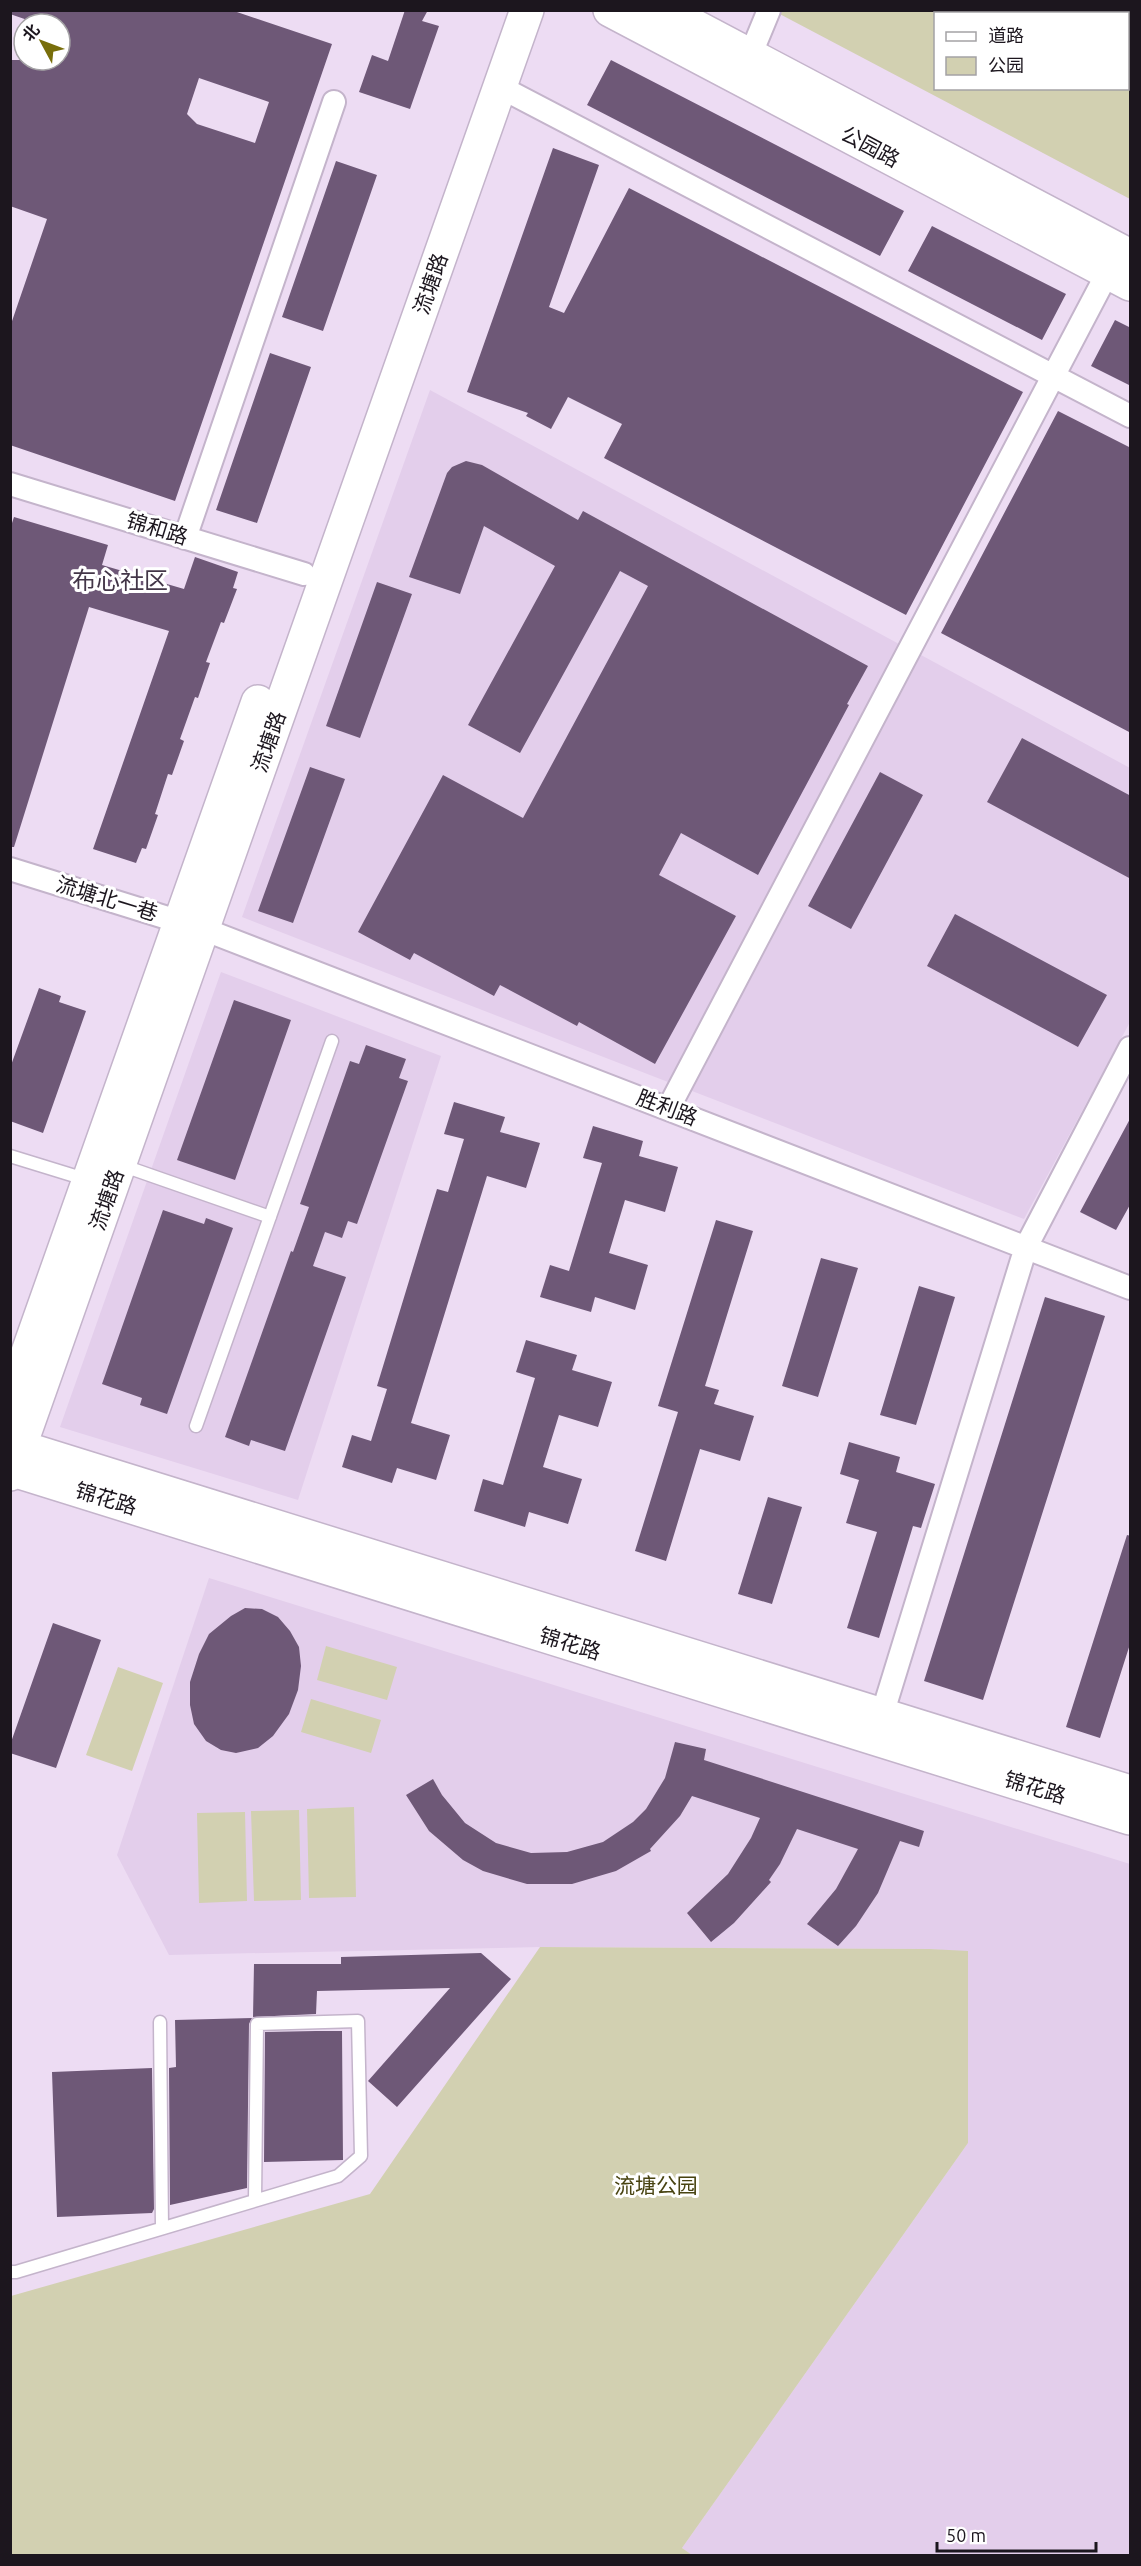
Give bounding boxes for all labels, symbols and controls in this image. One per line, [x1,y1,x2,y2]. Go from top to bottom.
north arrow [12,12,72,72]
legend [934,12,1129,90]
text: 北 [19,20,43,44]
text: 道路 [988,25,1024,45]
text: 公园 [988,55,1024,75]
street label: 公园路 [837,121,904,172]
street label: 流塘路 [408,250,452,317]
street label: 锦和路 [124,507,191,549]
district label: 布心社区 [72,567,168,594]
street label: 流塘路 [246,708,290,775]
street label: 流塘北一巷 [54,871,161,925]
street label: 胜利路 [634,1085,701,1130]
street label: 流塘路 [84,1166,128,1233]
street label: 锦花路 [73,1477,140,1519]
street label: 锦花路 [537,1622,604,1664]
street label: 锦花路 [1002,1766,1069,1808]
park label: 流塘公园 [614,2173,698,2197]
scale bar [937,2515,1096,2553]
text: 50 m [946,2525,986,2545]

